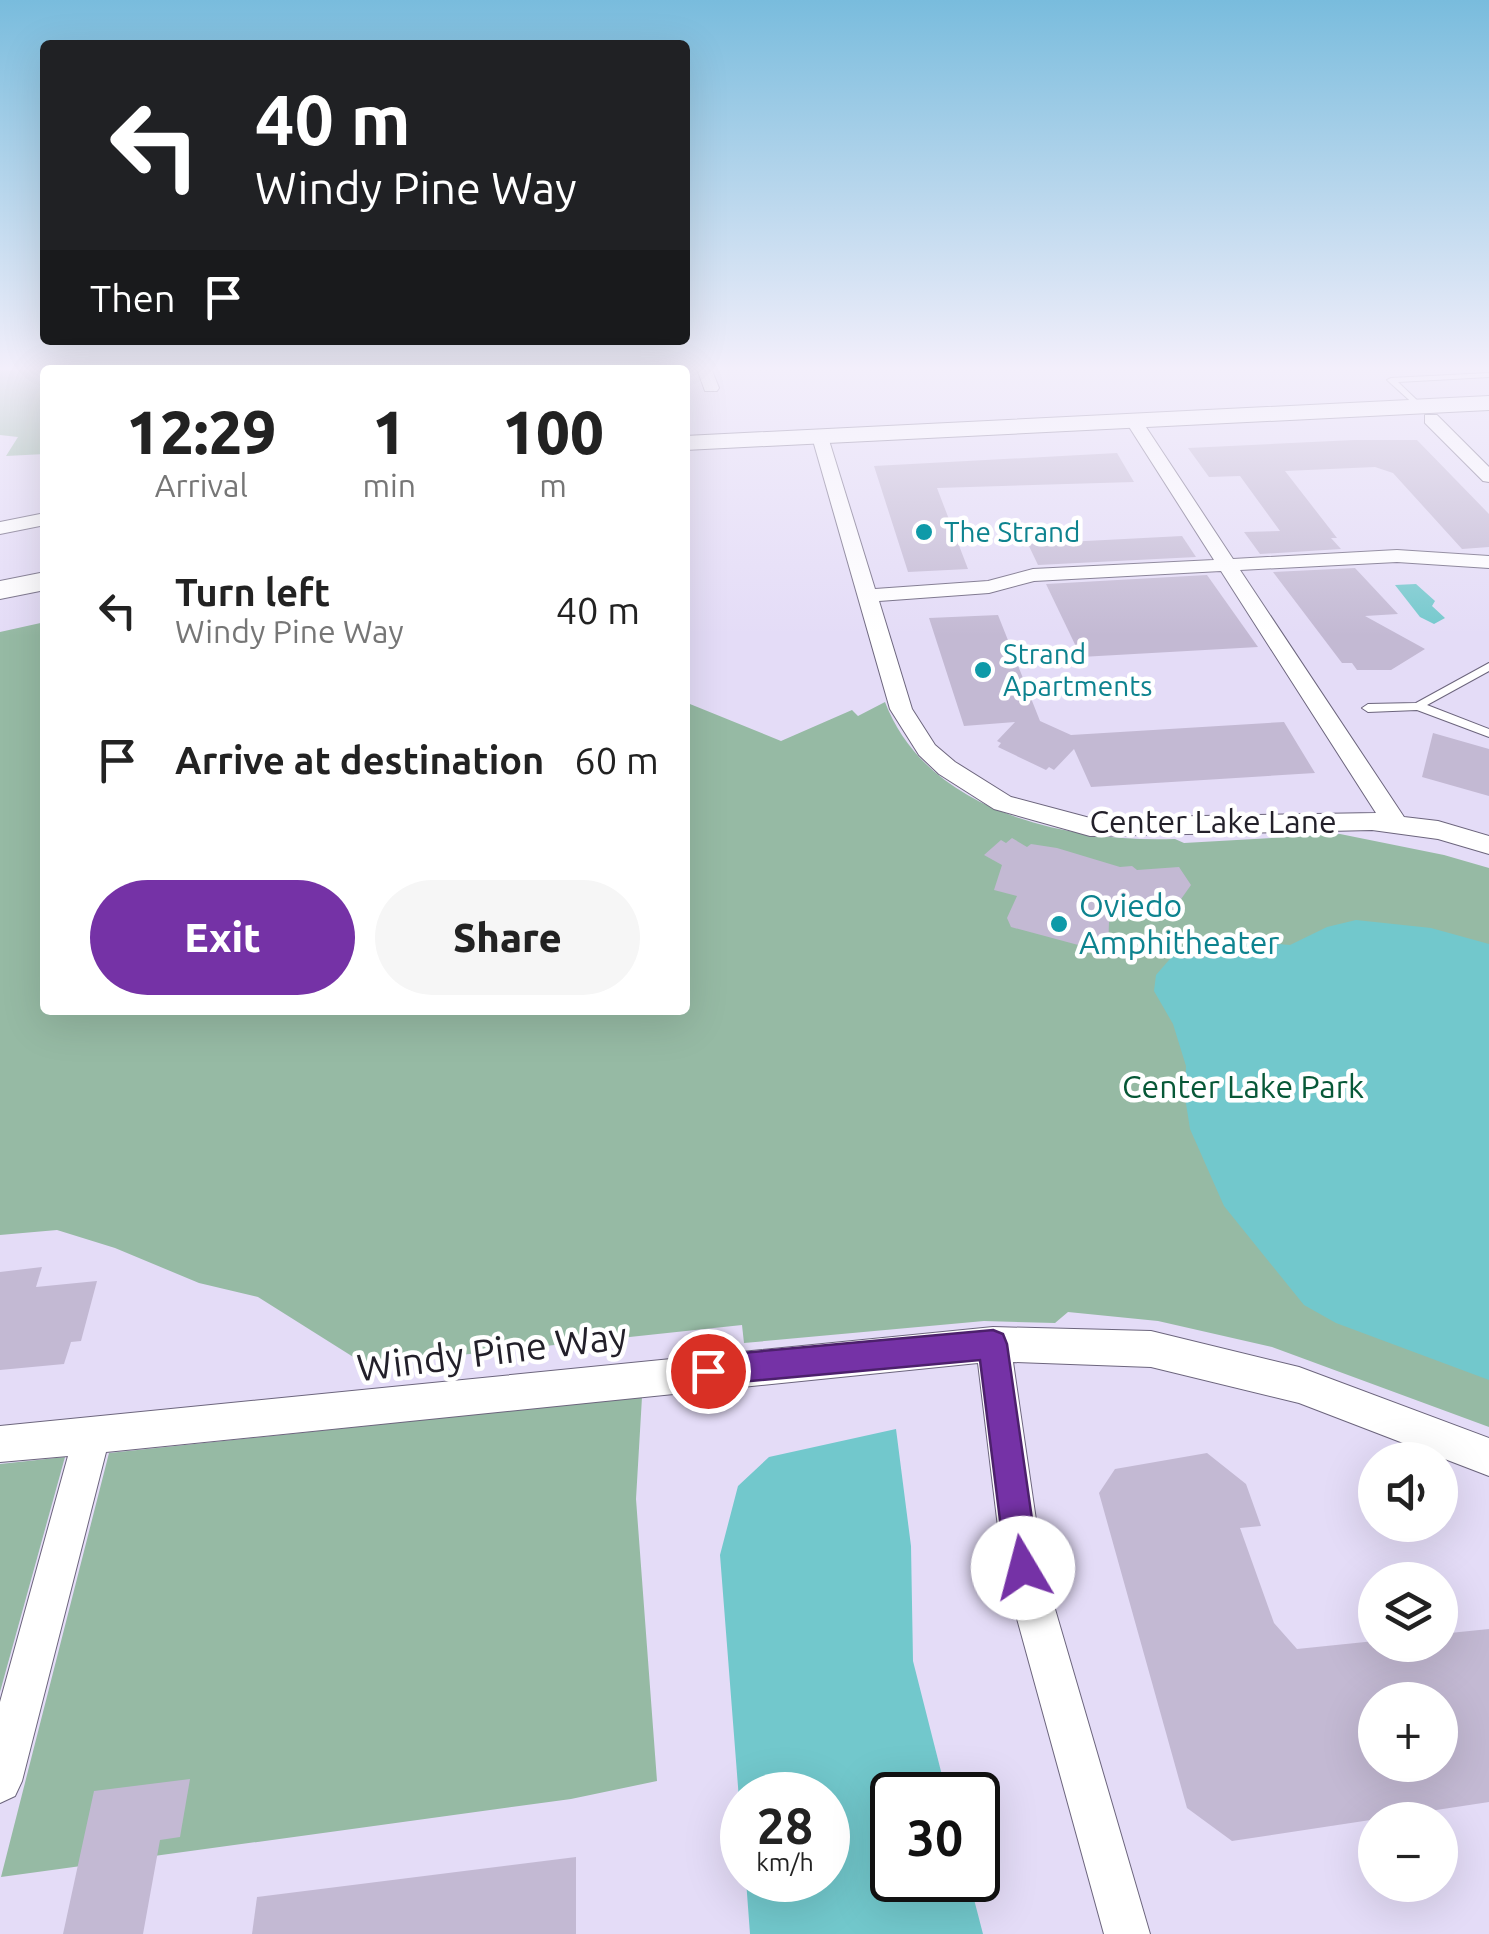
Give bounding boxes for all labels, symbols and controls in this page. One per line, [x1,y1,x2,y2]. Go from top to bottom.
icon: left [90,80,220,210]
text: 40 m [255,80,411,158]
text: Windy Pine Way [255,162,577,213]
icon: arrive [196,270,251,325]
text: Then [90,277,176,319]
text: 12:29 [126,398,276,465]
text: 1 [372,398,406,465]
text: 100 [502,398,604,465]
text: Arrival [155,467,248,503]
text: min [362,467,416,503]
text: m [539,467,567,503]
place label: The Strand [944,516,1080,547]
marker: The Strand [913,521,935,543]
text: Turn left [175,571,330,613]
icon: left [90,583,145,638]
text: 40 m [556,589,640,631]
text: Windy Pine Way [175,613,404,649]
place label: Strand Apartments [1003,638,1152,701]
marker: Strand Apartments [972,659,994,681]
icon: arrive [90,733,145,788]
text: Arrive at destination [175,739,544,781]
text: 60 m [574,739,659,781]
street label: Center Lake Lane [1089,803,1337,839]
button: Exit [90,880,355,995]
button: Share [375,880,640,995]
place label: Oviedo Amphitheater [1079,887,1279,960]
marker: Oviedo Amphitheater [1048,913,1070,935]
park label: Center Lake Park [1122,1068,1364,1104]
street label: Windy Pine Way [355,1314,629,1388]
pin [666,1329,751,1414]
icon: arrive [681,1344,736,1399]
map controls [1358,1442,1458,1902]
button: sound [1358,1442,1458,1542]
position arrow [971,1516,1075,1620]
button: layers [1358,1562,1458,1662]
button: + [1358,1682,1458,1782]
speed limit sign: 30 [870,1772,1000,1902]
text: 28 [757,1797,813,1853]
button: − [1358,1802,1458,1902]
text: km/h [756,1848,814,1876]

